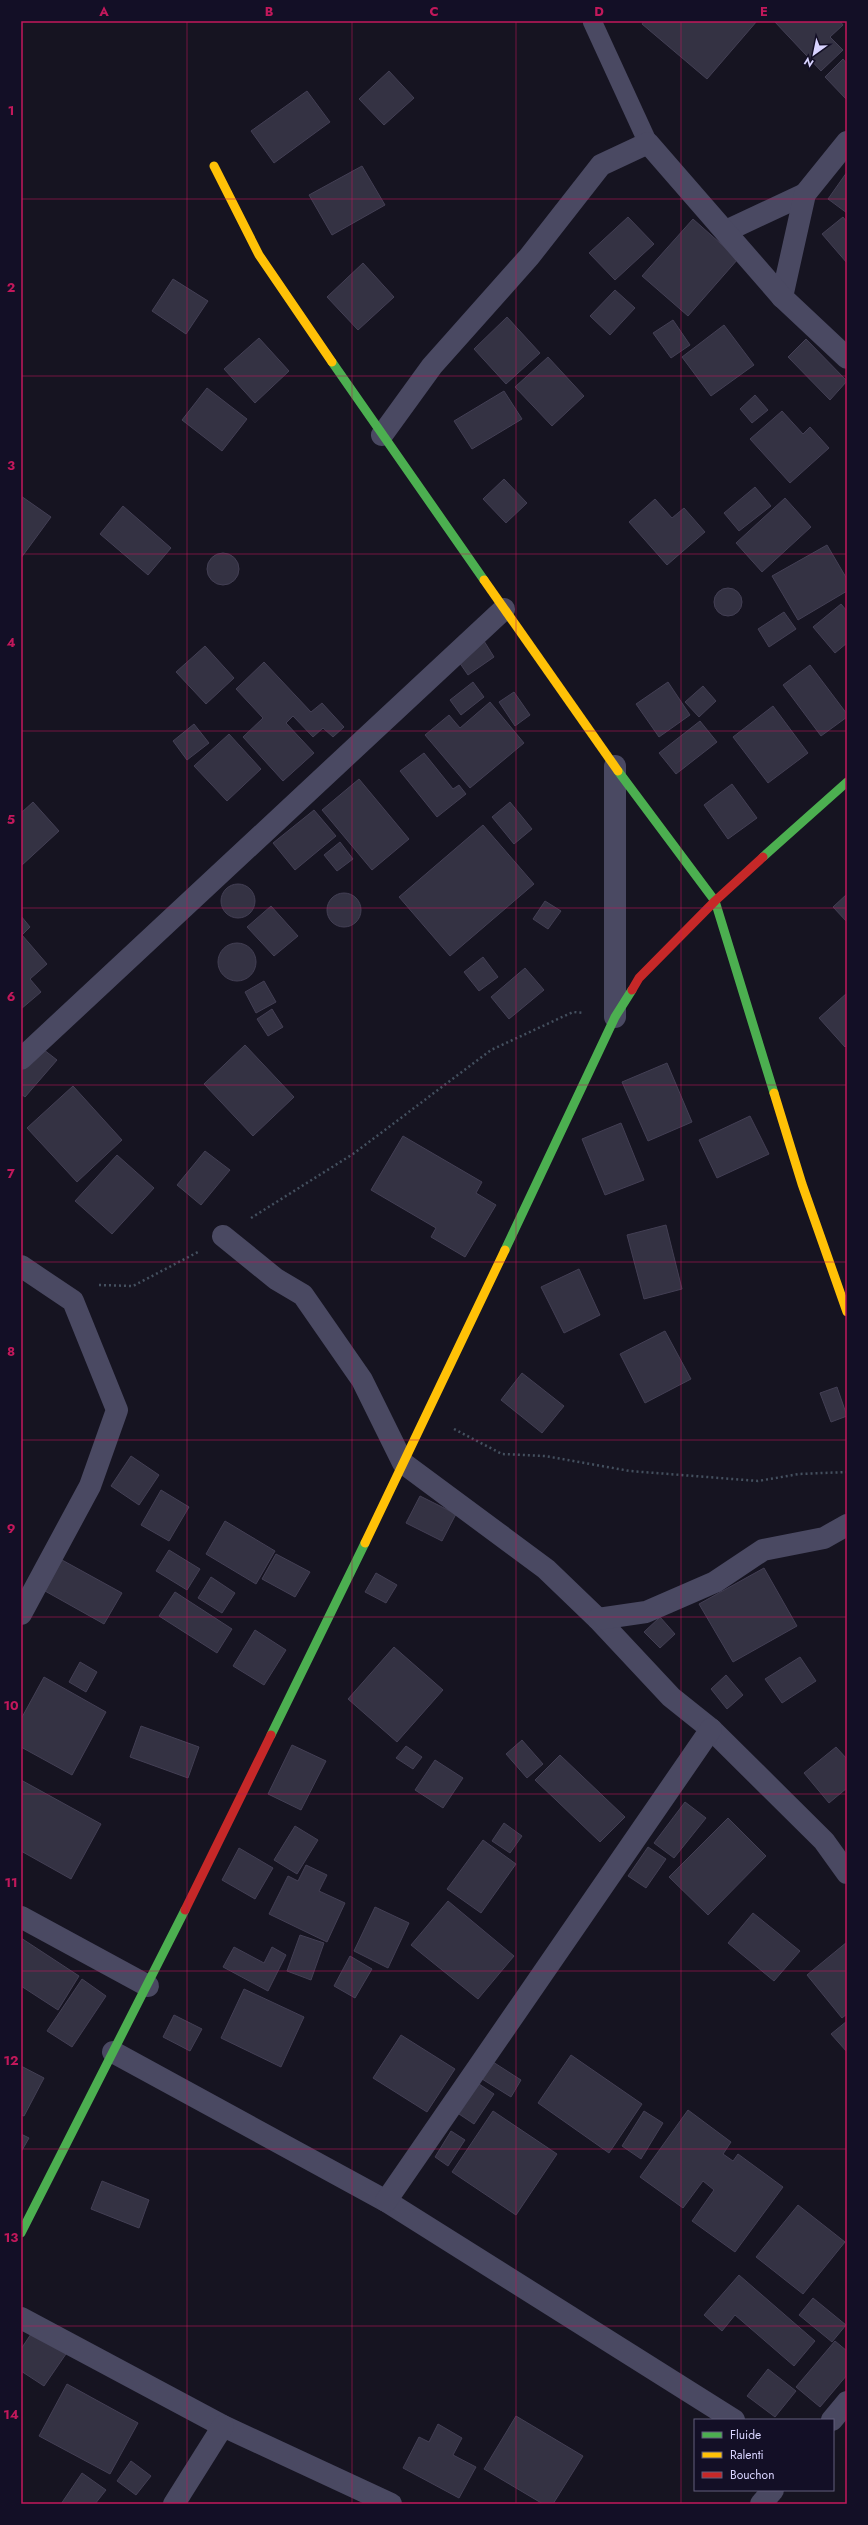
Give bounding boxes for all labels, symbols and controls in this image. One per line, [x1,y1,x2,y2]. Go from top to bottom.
text: A [98,2,109,21]
text: B [265,2,274,21]
text: C [429,2,439,21]
text: D [594,2,604,21]
text: E [760,2,768,21]
north arrow [794,34,834,74]
text: N [801,53,817,71]
text: 1 [8,101,14,120]
text: 2 [7,278,15,297]
text: 3 [7,456,15,475]
text: 4 [6,633,16,652]
text: 5 [7,810,15,829]
text: 6 [7,987,16,1006]
text: 7 [7,1164,15,1183]
text: 8 [7,1342,15,1361]
text: 9 [7,1519,16,1538]
text: 10 [3,1696,19,1715]
text: 11 [4,1873,18,1892]
text: 12 [3,2051,19,2070]
text: 13 [4,2228,18,2247]
text: 14 [3,2405,19,2424]
legend [694,2419,834,2491]
text: Fluide [730,2426,761,2444]
text: Ralenti [730,2446,764,2464]
text: Bouchon [730,2466,774,2484]

